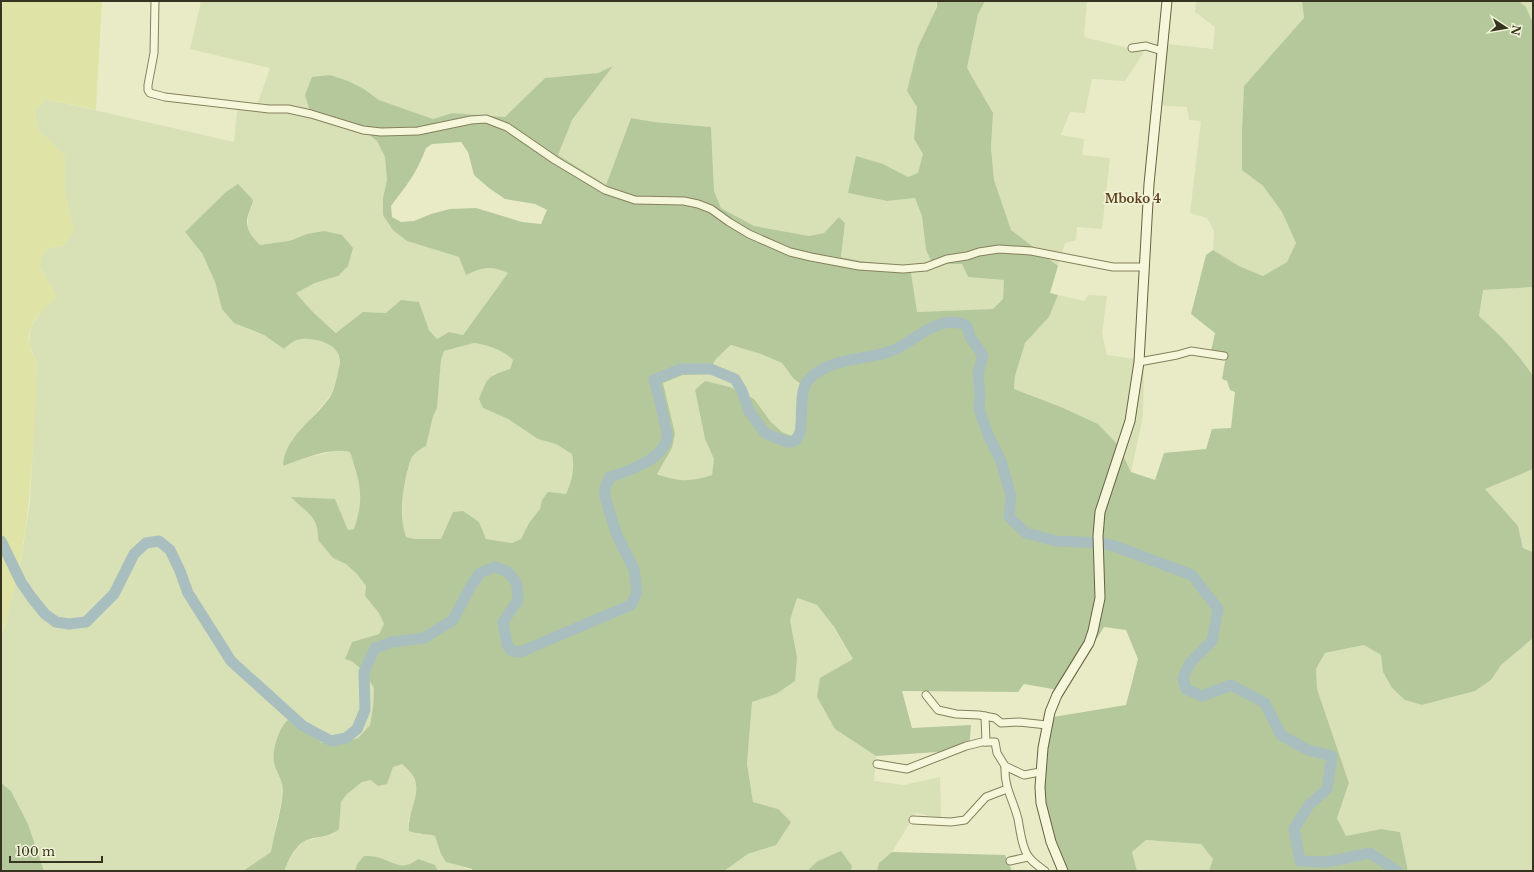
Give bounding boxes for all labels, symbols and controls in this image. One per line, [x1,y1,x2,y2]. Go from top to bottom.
north arrow [1486,8,1526,48]
text: N [1508,24,1524,37]
district label: Mboko 4 [1105,191,1161,206]
scale bar [10,838,102,864]
text: 100 m [16,844,55,859]

